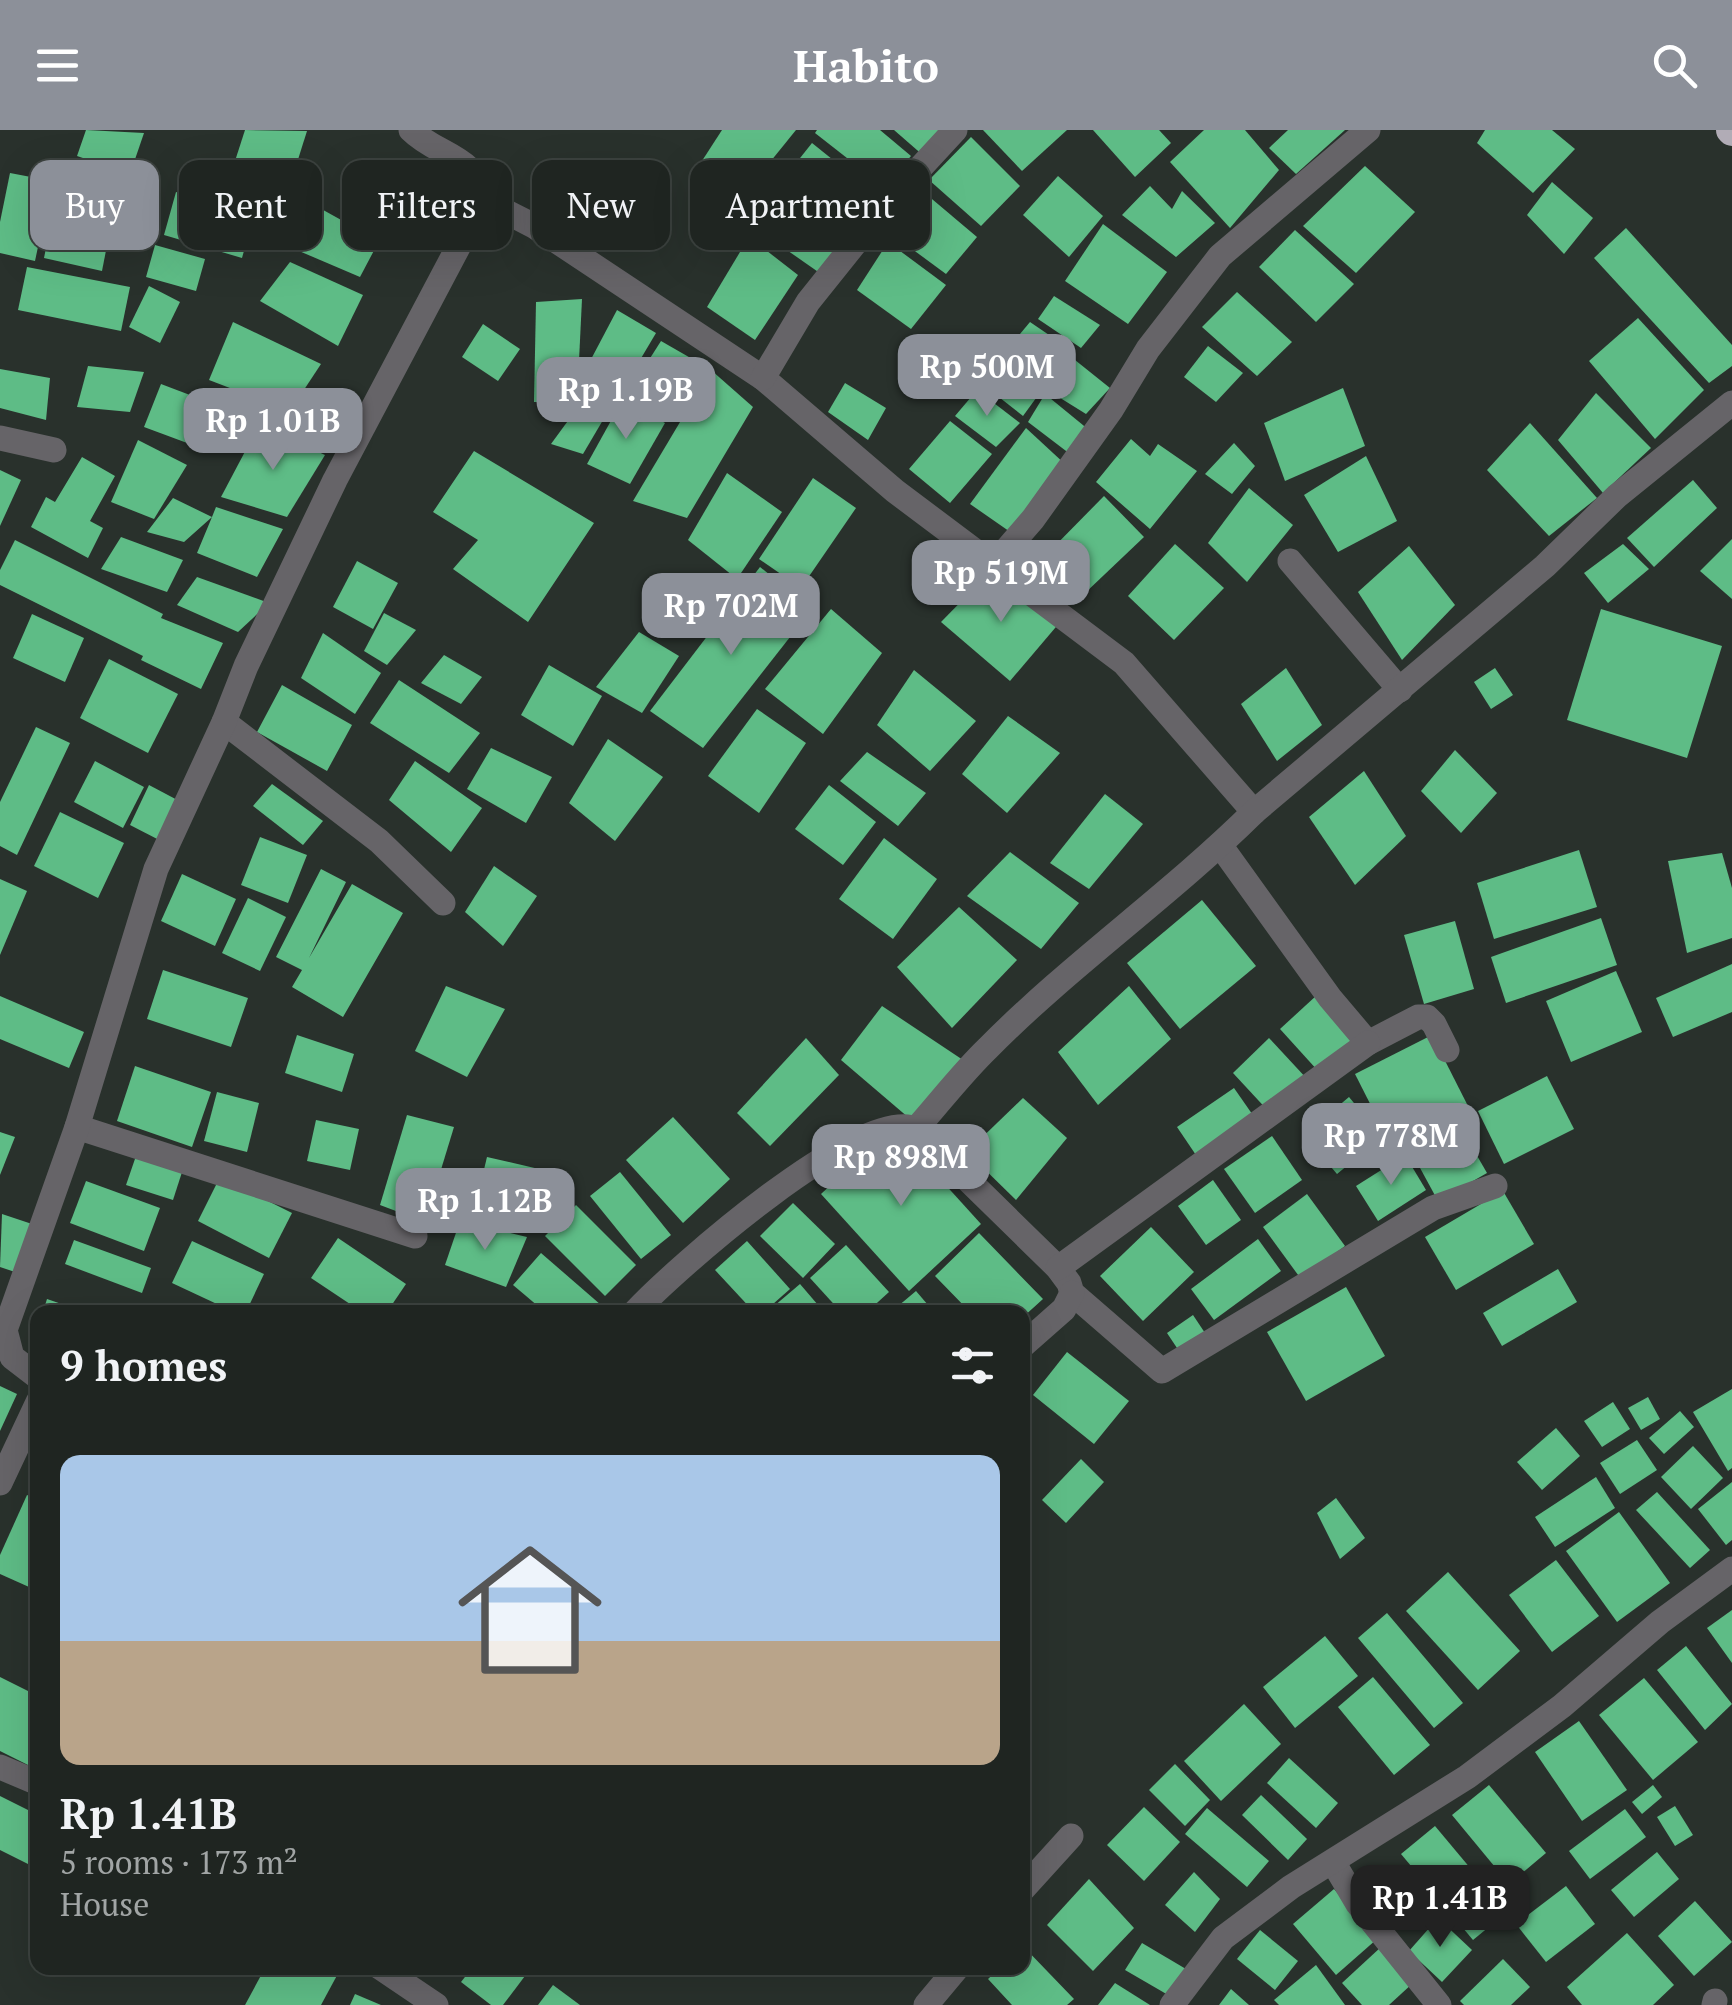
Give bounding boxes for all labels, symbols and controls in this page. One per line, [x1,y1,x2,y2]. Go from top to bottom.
text: Habito [793,35,939,95]
icon: menu [30,38,85,93]
icon: search [1647,38,1702,93]
chip: Buy [30,160,159,250]
chip: Rent [179,160,322,250]
chip: Filters [342,160,512,250]
chip: New [532,160,670,250]
chip: Apartment [690,160,930,250]
pin: Rp 500M [895,334,1079,419]
text: Rp 500M [920,345,1054,387]
pin: Rp 1.19B [523,357,729,442]
text: Rp 1.19B [559,368,693,410]
pin: Rp 1.01B [170,388,376,473]
text: Rp 1.01B [206,399,340,441]
pin: Rp 519M [909,540,1093,625]
text: Rp 519M [934,551,1068,593]
pin: Rp 702M [639,573,823,658]
text: Rp 702M [664,584,798,626]
pin: Rp 778M [1299,1103,1483,1188]
text: Rp 778M [1324,1114,1458,1156]
pin: Rp 898M [809,1124,993,1209]
text: Rp 898M [834,1135,968,1177]
pin: Rp 1.12B [382,1168,588,1253]
text: Rp 1.12B [418,1179,552,1221]
text: 9 homes [60,1337,227,1393]
icon: filters [945,1338,1000,1393]
icon: home [440,1520,620,1700]
text: Rp 1.41B [60,1785,237,1841]
text: 5 rooms · 173 m² [60,1841,298,1883]
pin: Rp 1.41B [1337,1865,1543,1950]
text: Rp 1.41B [1373,1876,1507,1918]
text: House [60,1883,149,1925]

